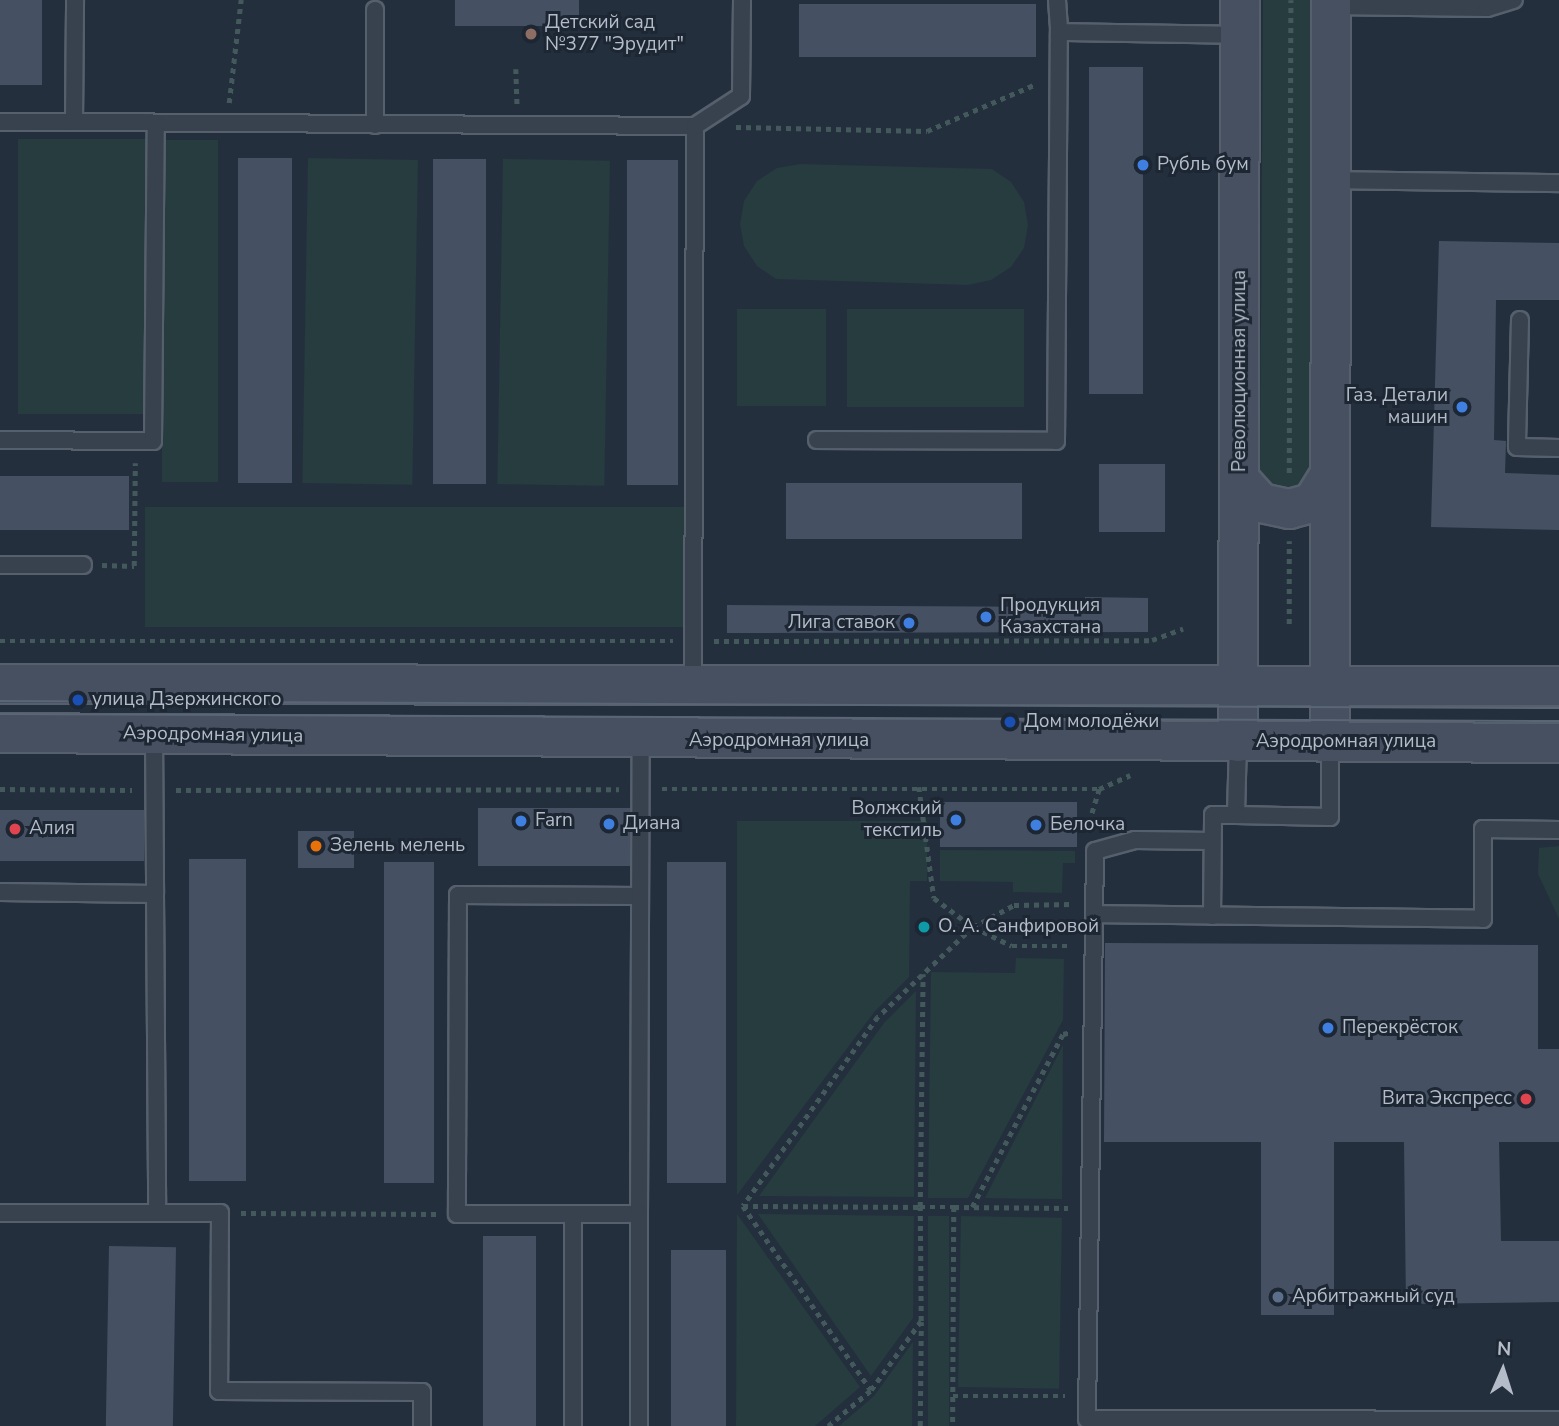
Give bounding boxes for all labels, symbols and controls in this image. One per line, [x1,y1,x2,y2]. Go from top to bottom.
place label: Детский сад №377 "Эрудит" [545,12,684,56]
marker: Детский сад №377 "Эрудит" [523,26,539,42]
place label: Рубль бум [1157,154,1249,176]
marker: Рубль бум [1135,157,1151,173]
street label: Революционная улица [1229,270,1251,472]
place label: Газ. Детали машин [1346,385,1448,429]
marker: Газ. Детали машин [1454,399,1470,415]
place label: Продукция Казахстана [1000,595,1101,639]
marker: Продукция Казахстана [978,609,994,625]
place label: Лига ставок [788,612,895,634]
marker: Лига ставок [901,615,917,631]
place label: улица Дзержинского [92,689,282,711]
marker: улица Дзержинского [70,692,86,708]
place label: Дом молодёжи [1024,711,1159,733]
marker: Дом молодёжи [1002,714,1018,730]
street label: Аэродромная улица [123,722,303,748]
street label: Аэродромная улица [689,730,869,752]
street label: Аэродромная улица [1256,731,1436,753]
place label: Волжский текстиль [852,798,942,842]
place label: Farn [535,810,573,832]
marker: Волжский текстиль [948,812,964,828]
marker: Farn [513,813,529,829]
place label: Диана [623,813,681,835]
place label: Белочка [1050,814,1125,836]
marker: Диана [601,816,617,832]
marker: Белочка [1028,817,1044,833]
place label: Алия [29,818,75,840]
marker: Алия [7,821,23,837]
place label: Зелень мелень [330,835,465,857]
marker: Зелень мелень [308,838,324,854]
place label: О. А. Санфировой [938,916,1099,938]
marker: О. А. Санфировой [916,919,932,935]
place label: Перекрёсток [1342,1017,1458,1039]
marker: Перекрёсток [1320,1020,1336,1036]
place label: Вита Экспресс [1382,1088,1512,1110]
marker: Вита Экспресс [1518,1091,1534,1107]
place label: Арбитражный суд [1292,1286,1455,1308]
marker: Арбитражный суд [1270,1289,1286,1305]
north arrow [1468,1335,1538,1405]
text: N [1496,1336,1512,1362]

